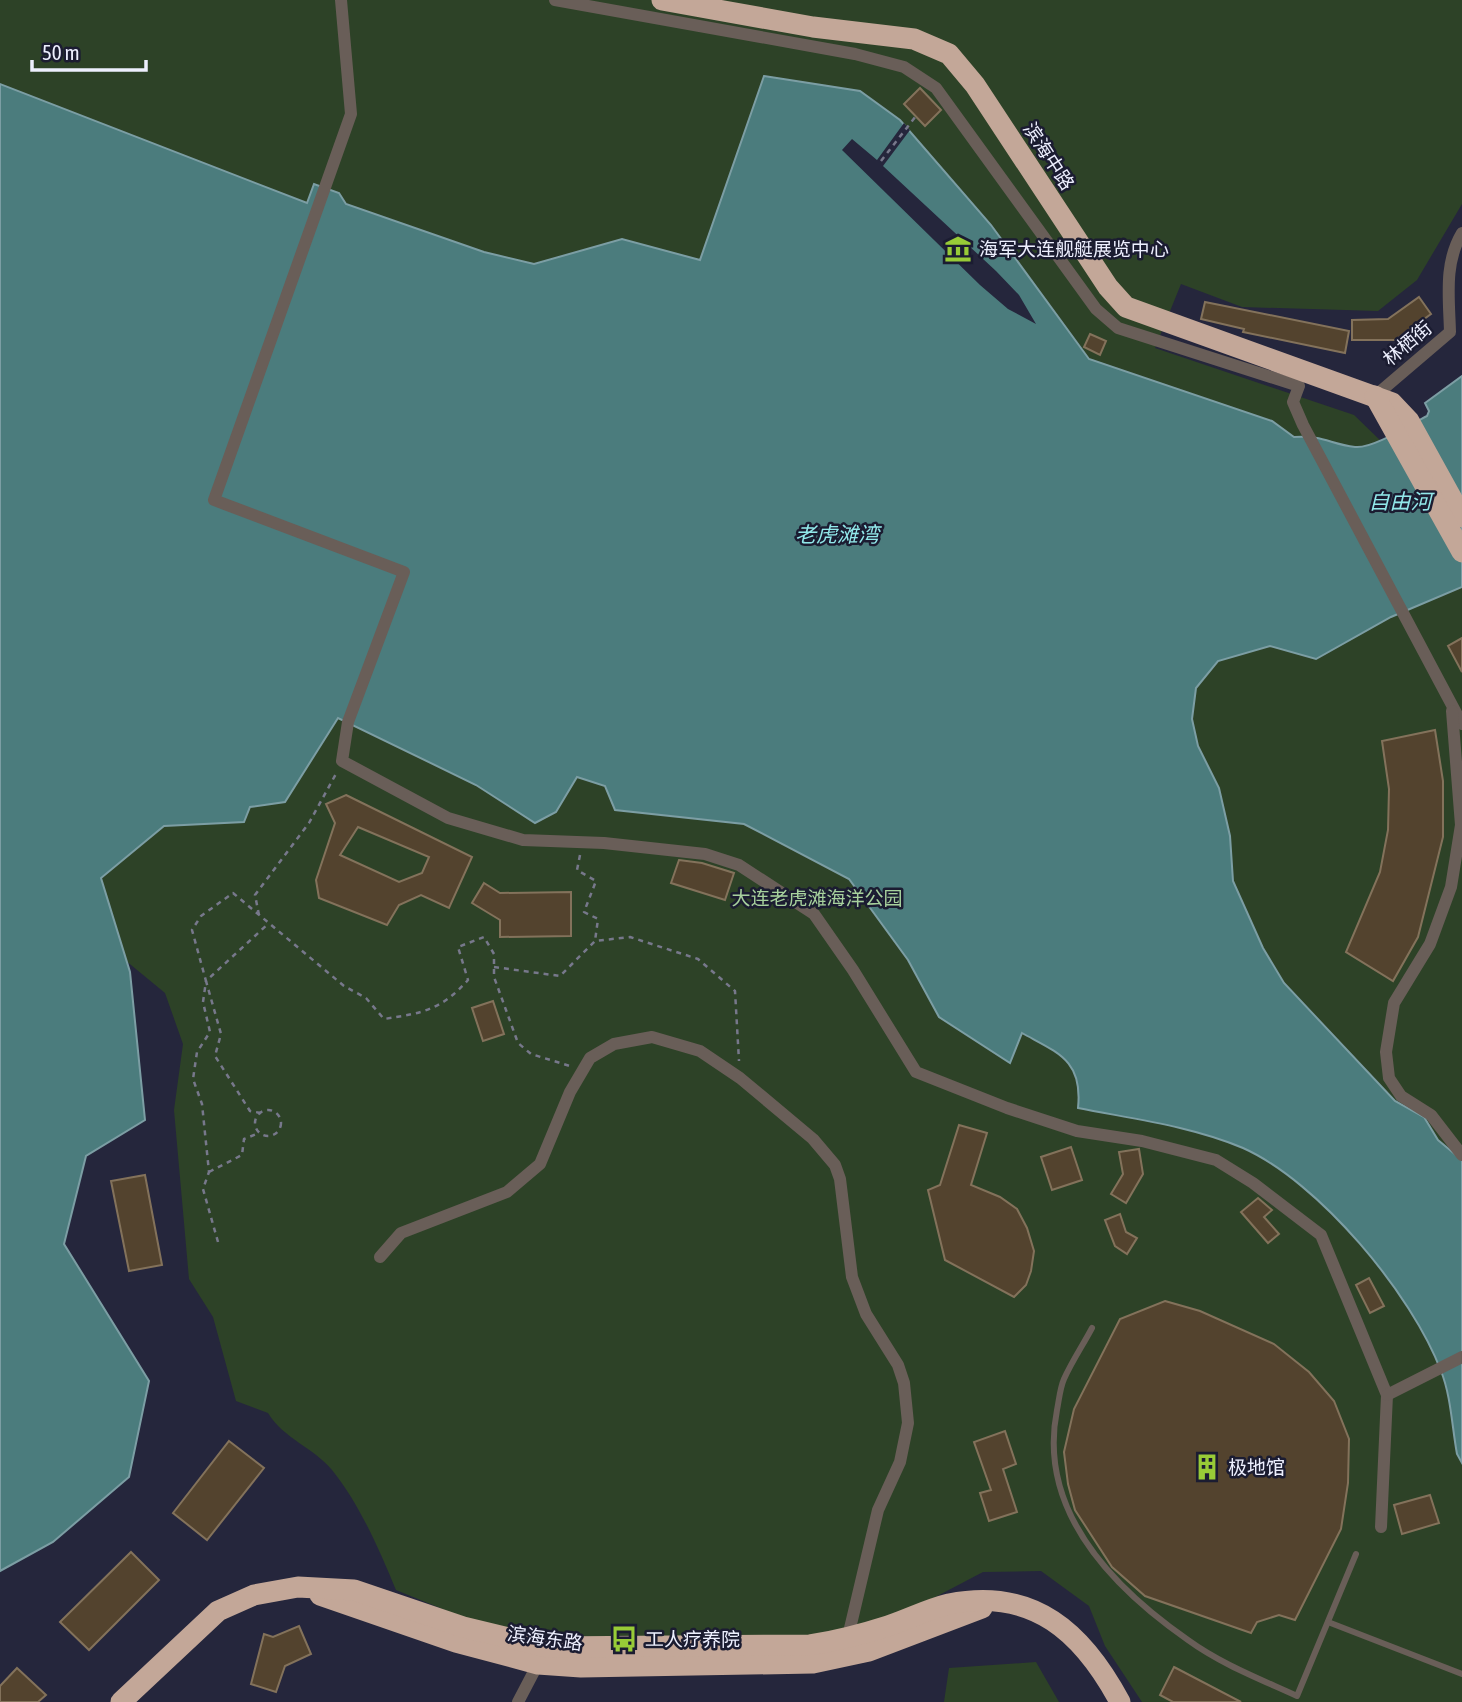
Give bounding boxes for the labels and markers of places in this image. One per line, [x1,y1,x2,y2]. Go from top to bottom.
museum icon: 海军大连舰艇展览中心 [943,234,973,264]
place label: 海军大连舰艇展览中心 [979,238,1169,260]
building icon: 极地馆 [1192,1452,1222,1482]
place label: 极地馆 [1228,1456,1285,1478]
bus stop icon: 工人疗养院 [609,1624,639,1654]
place label: 工人疗养院 [645,1628,740,1650]

